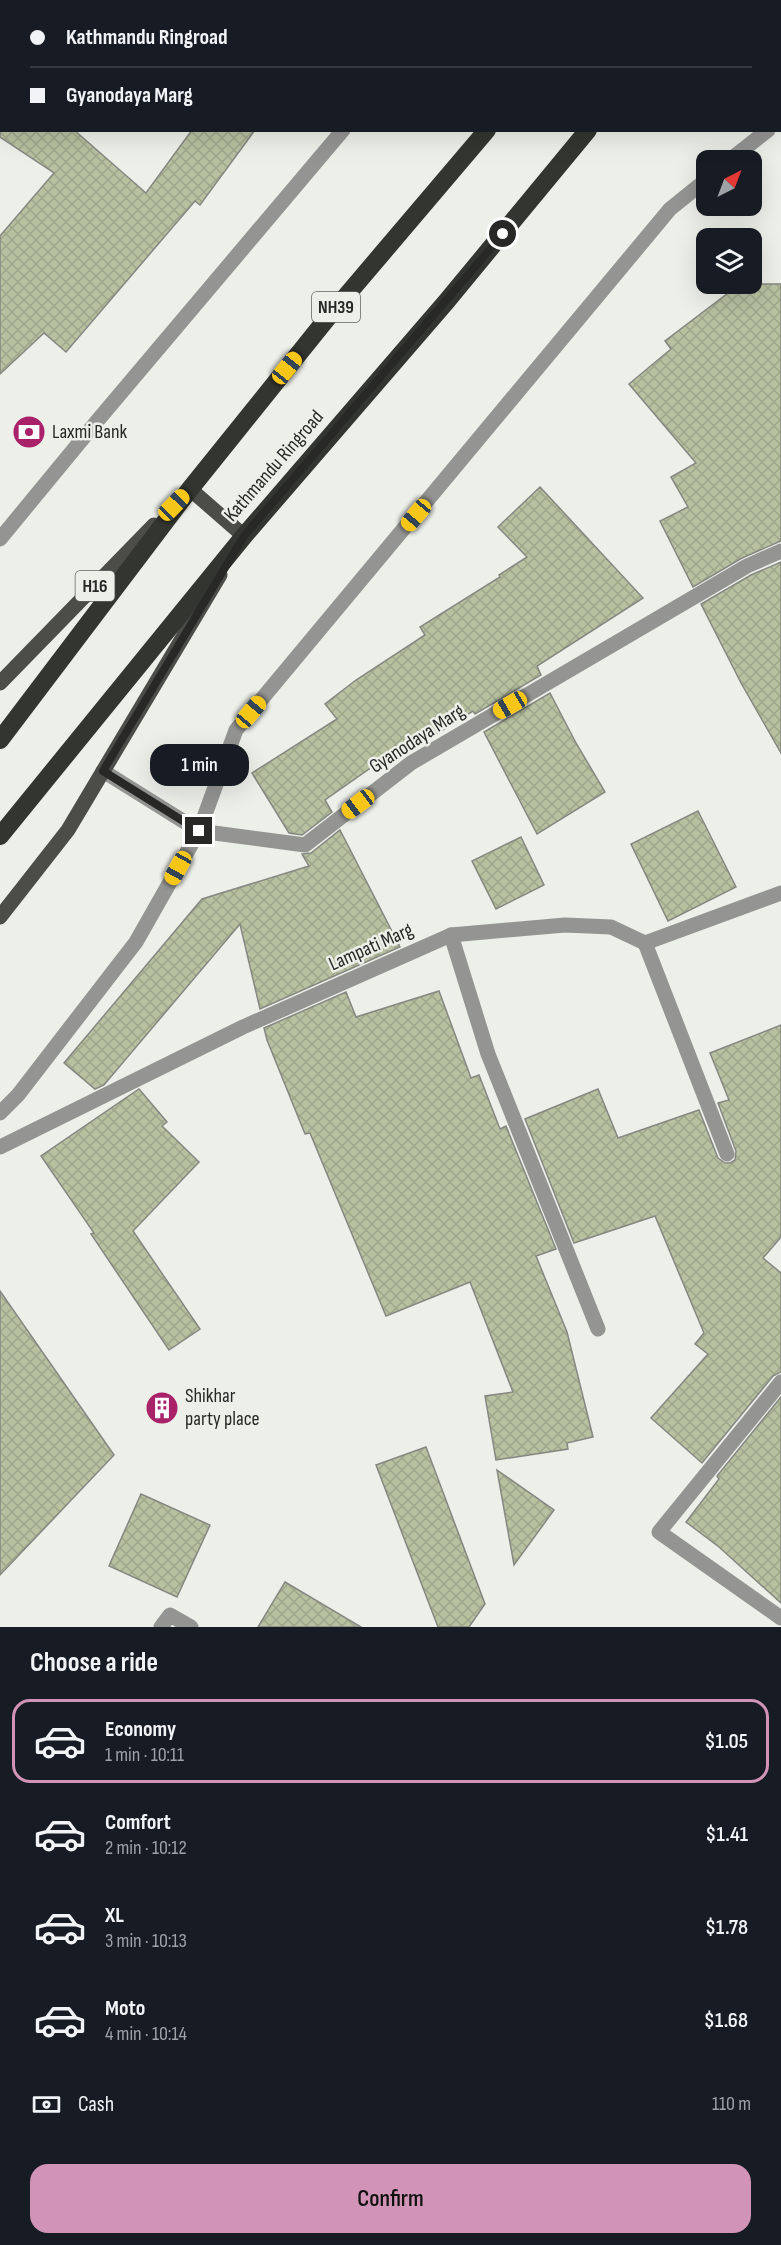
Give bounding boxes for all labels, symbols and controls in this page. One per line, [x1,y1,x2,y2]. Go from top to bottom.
text: Kathmandu Ringroad [66,24,228,51]
text: Gyanodaya Marg [66,82,193,109]
north arrow [696,150,762,216]
map controls [696,150,762,294]
route start [489,220,516,247]
button: layers [696,228,762,294]
road number: NH39 [312,292,360,322]
car [269,348,305,388]
street label: Kathmandu Ringroad [219,405,329,527]
bank icon: Laxmi Bank [11,414,47,450]
place label: Laxmi Bank [52,420,128,444]
car [155,486,193,524]
car [398,495,434,535]
road number: H16 [76,571,115,601]
car [490,688,530,722]
car [233,692,269,732]
street label: Gyanodaya Marg [365,699,469,779]
callout: 1 min [150,744,248,786]
text: 1 min [181,753,218,777]
car [338,786,378,822]
route end [185,817,212,844]
car [161,848,195,888]
street label: Lampati Marg [325,918,417,976]
place label: Shikhar party place [185,1384,260,1431]
building icon: Shikhar party place [144,1390,180,1426]
text: Choose a ride [30,1647,158,1679]
icon: car [33,1714,87,1768]
text: Economy [105,1716,176,1743]
text: $1.05 [704,1728,748,1755]
text: 1 min · 10:11 [105,1743,184,1767]
icon: car [33,1807,87,1861]
text: Comfort [105,1809,171,1836]
text: $1.41 [705,1821,748,1848]
text: 2 min · 10:12 [105,1836,187,1860]
icon: car [33,1900,87,1954]
text: XL [105,1902,124,1929]
text: $1.78 [705,1914,748,1941]
text: 3 min · 10:13 [105,1929,187,1953]
icon: car [33,1993,87,2047]
text: Moto [105,1995,145,2022]
text: $1.68 [704,2007,748,2034]
text: 4 min · 10:14 [105,2022,187,2046]
icon: cash [30,2088,63,2121]
text: Cash [78,2091,114,2118]
text: 110 m [712,2092,751,2116]
button: Confirm [30,2164,751,2233]

